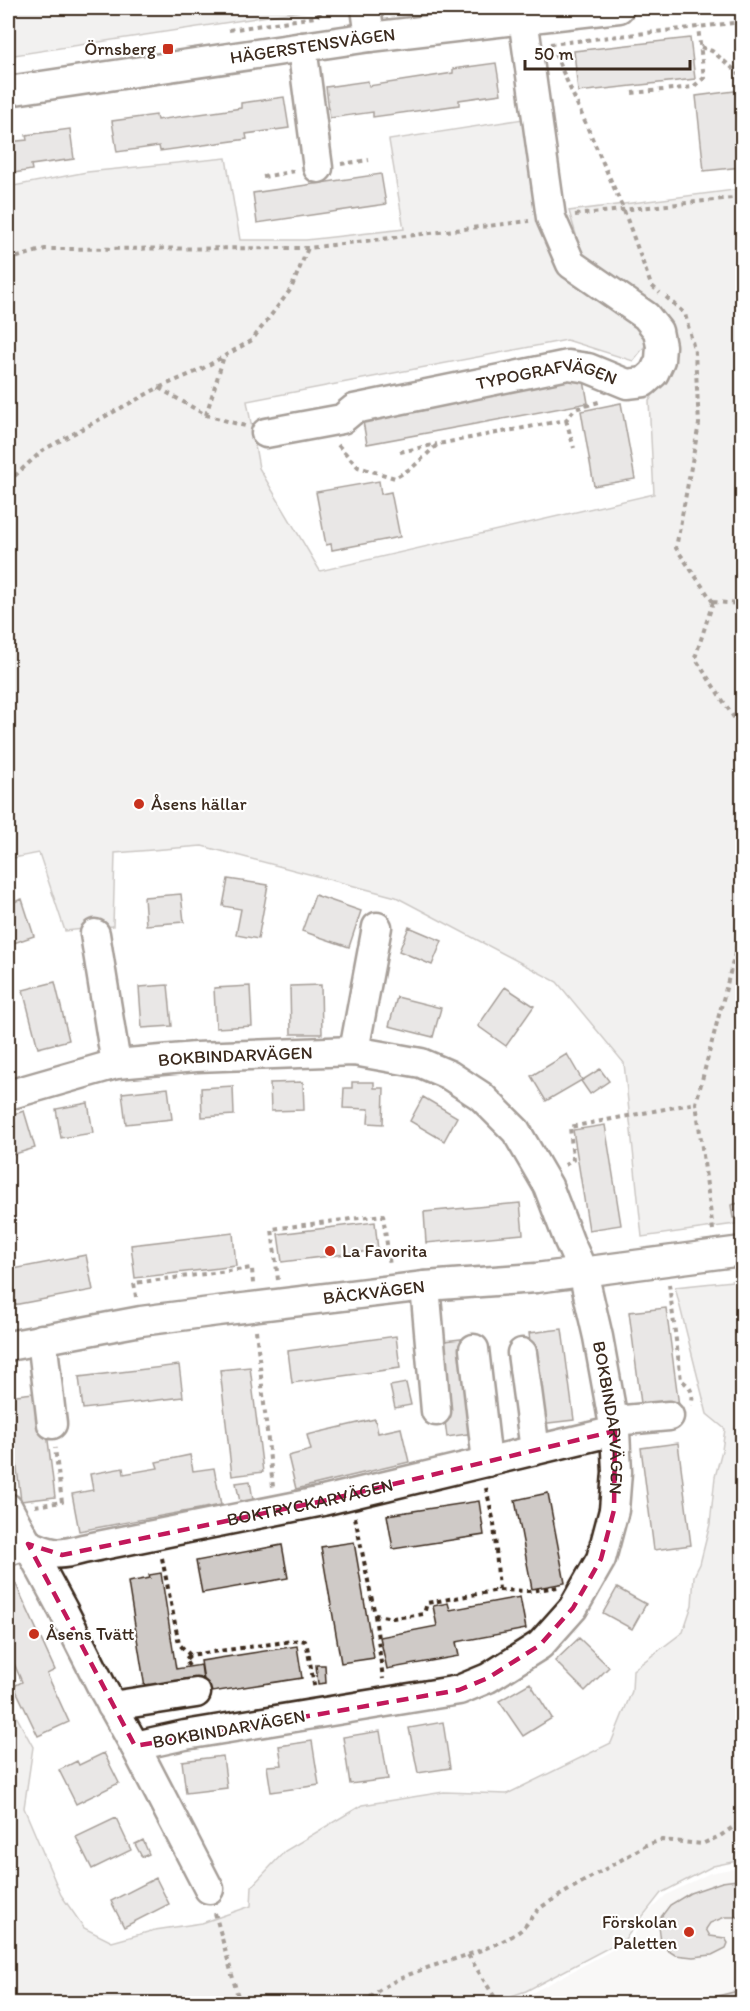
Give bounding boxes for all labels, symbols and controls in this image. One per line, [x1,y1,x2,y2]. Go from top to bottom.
street label: HÄGERSTENSVÄGEN [229,23,396,69]
scale bar [525,33,690,71]
place label: Örnsberg [84,38,157,60]
marker: Örnsberg [161,42,175,56]
text: 50 m [534,43,574,65]
street label: TYPOGRAFVÄGEN [474,353,621,395]
place label: Åsens hällar [151,793,248,815]
marker: Åsens hällar [132,797,146,811]
street label: BOKBINDARVÄGEN [157,1042,313,1071]
place label: La Favorita [342,1240,427,1262]
marker: La Favorita [323,1244,337,1258]
street label: BÄCKVÄGEN [322,1275,426,1309]
street label: BOKBINDARVÄGEN [588,1339,628,1495]
street label: BOKTRYCKARVÄGEN [225,1474,395,1531]
place label: Åsens Tvätt [46,1623,135,1645]
marker: Åsens Tvätt [27,1627,41,1641]
street label: BOKBINDARVÄGEN [151,1705,307,1753]
place label: Förskolan Paletten [602,1911,677,1954]
marker: Förskolan Paletten [682,1925,696,1939]

